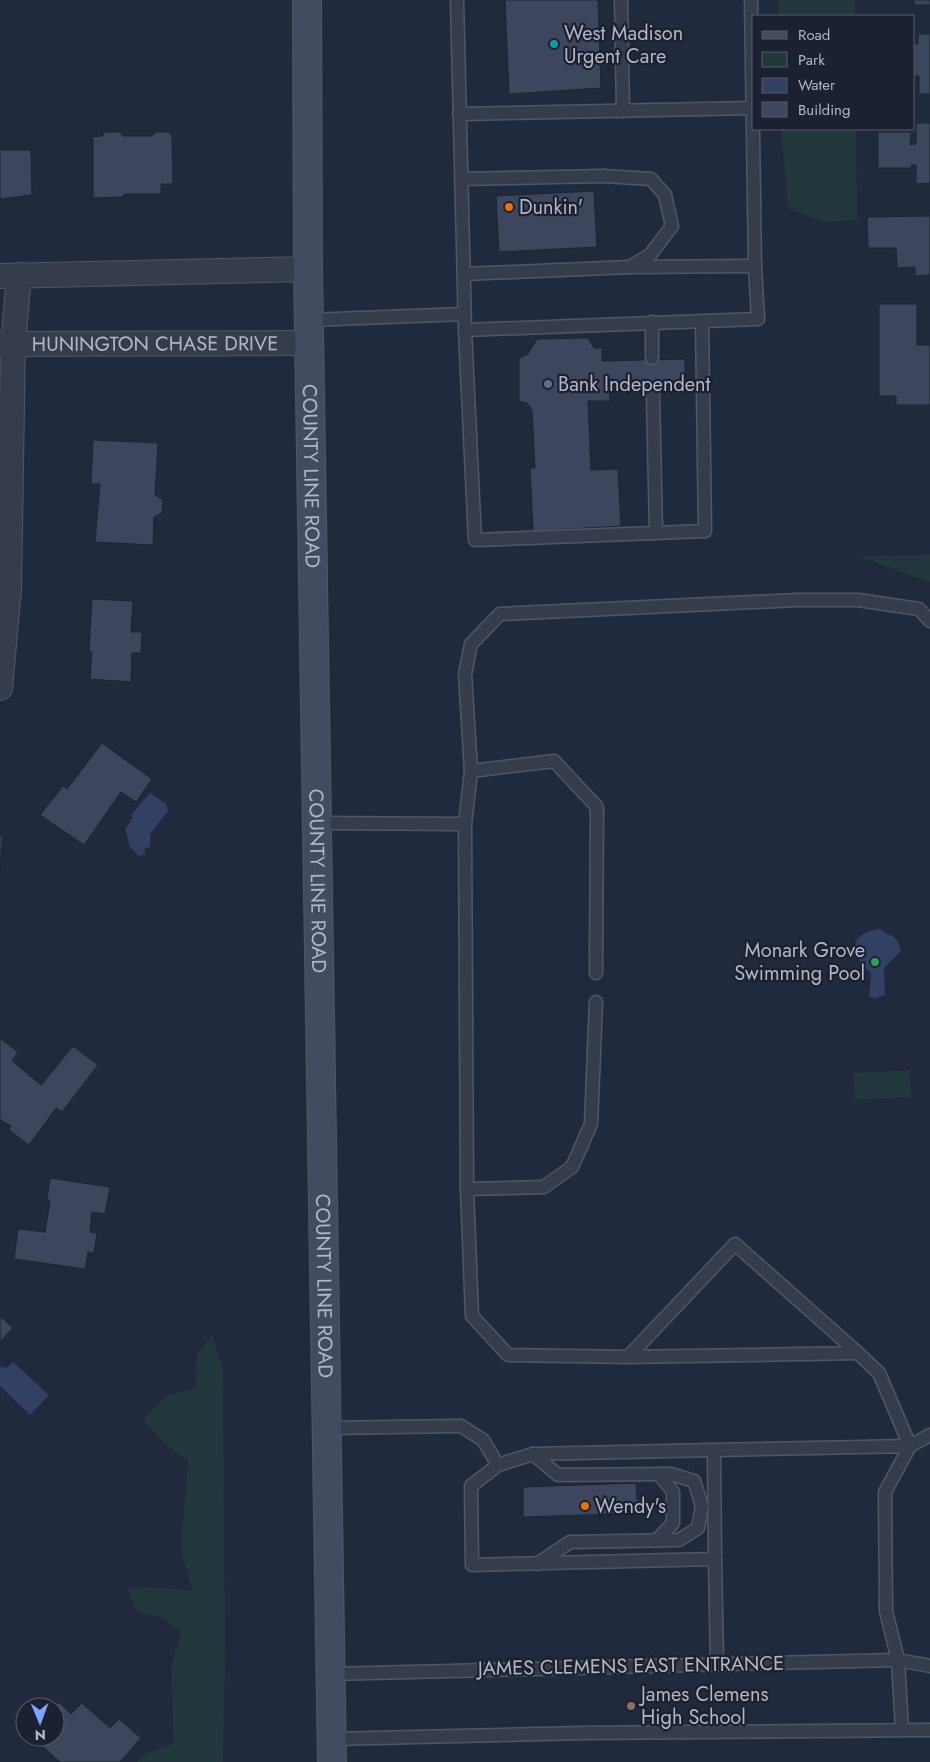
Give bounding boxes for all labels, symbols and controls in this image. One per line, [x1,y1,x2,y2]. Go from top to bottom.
legend [752,15,915,130]
place label: West Madison Urgent Care [564,19,683,71]
text: Road [798,24,830,46]
marker: West Madison Urgent Care [548,38,560,50]
text: Park [798,49,825,71]
text: Water [798,74,836,96]
text: Building [798,99,850,121]
place label: Dunkin' [519,193,583,222]
marker: Dunkin' [503,201,515,213]
street label: HUNINGTON CHASE DRIVE [32,329,278,358]
place label: Bank Independent [558,370,711,399]
marker: Bank Independent [542,378,554,390]
street label: COUNTY LINE ROAD [295,384,327,568]
street label: COUNTY LINE ROAD [302,789,334,973]
place label: Monark Grove Swimming Pool [734,936,865,988]
marker: Monark Grove Swimming Pool [869,956,881,968]
street label: COUNTY LINE ROAD [308,1193,340,1378]
place label: Wendy's [595,1492,666,1521]
marker: Wendy's [579,1500,591,1512]
street label: JAMES CLEMENS EAST ENTRANCE [475,1649,784,1683]
place label: James Clemens High School [638,1680,768,1732]
north arrow [15,1697,65,1747]
marker: James Clemens High School [625,1700,637,1712]
text: N [34,1725,46,1745]

